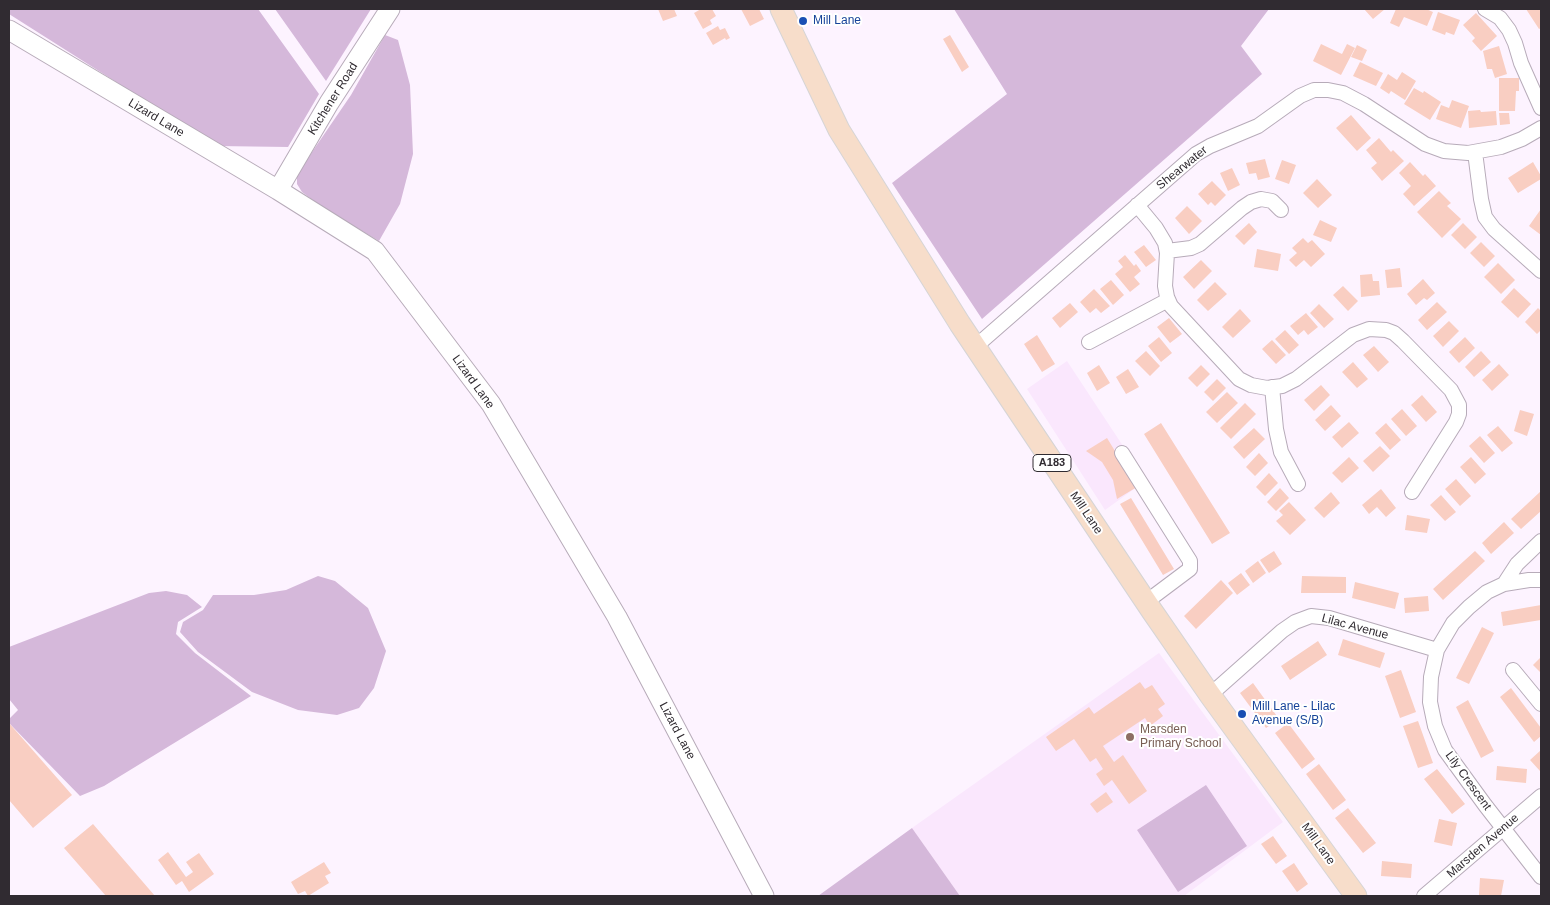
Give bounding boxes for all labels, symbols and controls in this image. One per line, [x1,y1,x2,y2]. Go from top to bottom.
place label: Mill Lane [813,14,861,28]
marker: Mill Lane [797,15,809,27]
street label: Kitchener Road [305,60,361,138]
street label: Lizard Lane [125,96,187,140]
street label: Shearwater [1154,143,1210,193]
street label: Lizard Lane [449,352,497,412]
road number: A183 [1033,454,1071,472]
street label: Mill Lane [1067,489,1105,537]
street label: Lilac Avenue [1320,611,1390,643]
street label: Lizard Lane [656,700,698,762]
place label: Mill Lane - Lilac Avenue (S/B) [1252,700,1335,728]
marker: Mill Lane - Lilac Avenue (S/B) [1236,708,1248,720]
place label: Marsden Primary School [1140,723,1221,751]
marker: Marsden Primary School [1124,731,1136,743]
street label: Lily Crescent [1442,749,1494,813]
street label: Marsden Avenue [1444,811,1522,881]
street label: Mill Lane [1298,820,1338,868]

